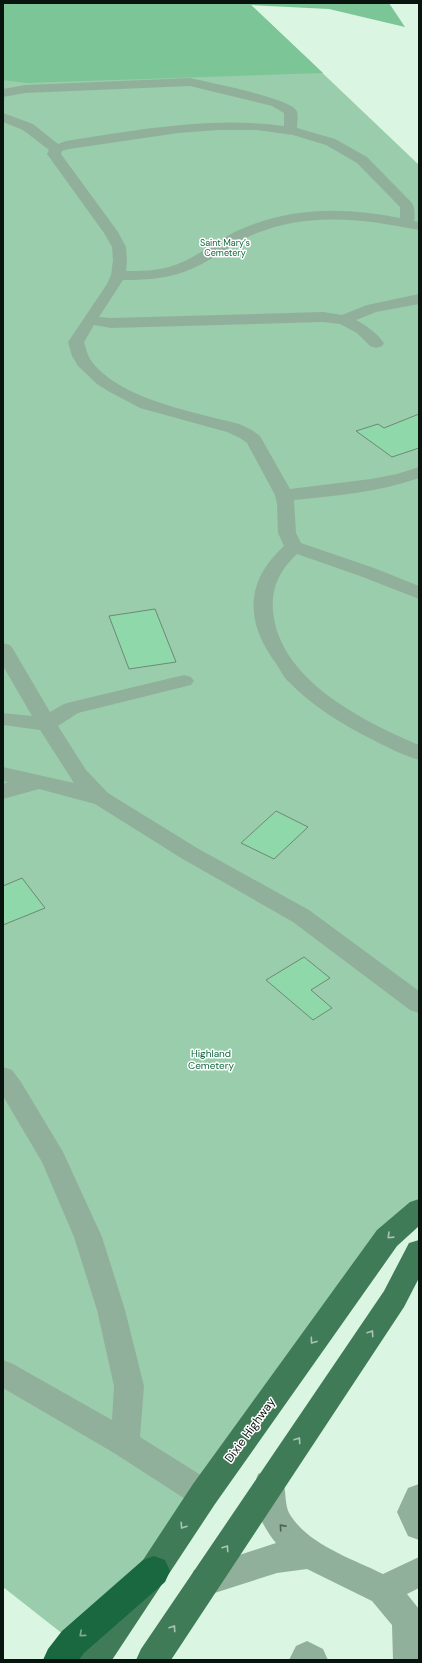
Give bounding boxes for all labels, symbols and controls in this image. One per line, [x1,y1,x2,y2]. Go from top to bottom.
park label: Saint Mary’s Cemetery [200,237,251,259]
park label: Highland Cemetery [188,1047,234,1072]
one-way arrow [387,1231,395,1239]
one-way arrow [366,1330,373,1337]
one-way arrow [311,1336,318,1343]
street label: Dixie Highway [221,1394,279,1466]
one-way arrow [293,1437,301,1444]
one-way arrow [180,1522,188,1529]
one-way arrow [279,1524,286,1532]
one-way arrow [221,1545,229,1552]
one-way arrow [169,1625,176,1632]
one-way arrow [80,1629,87,1636]

